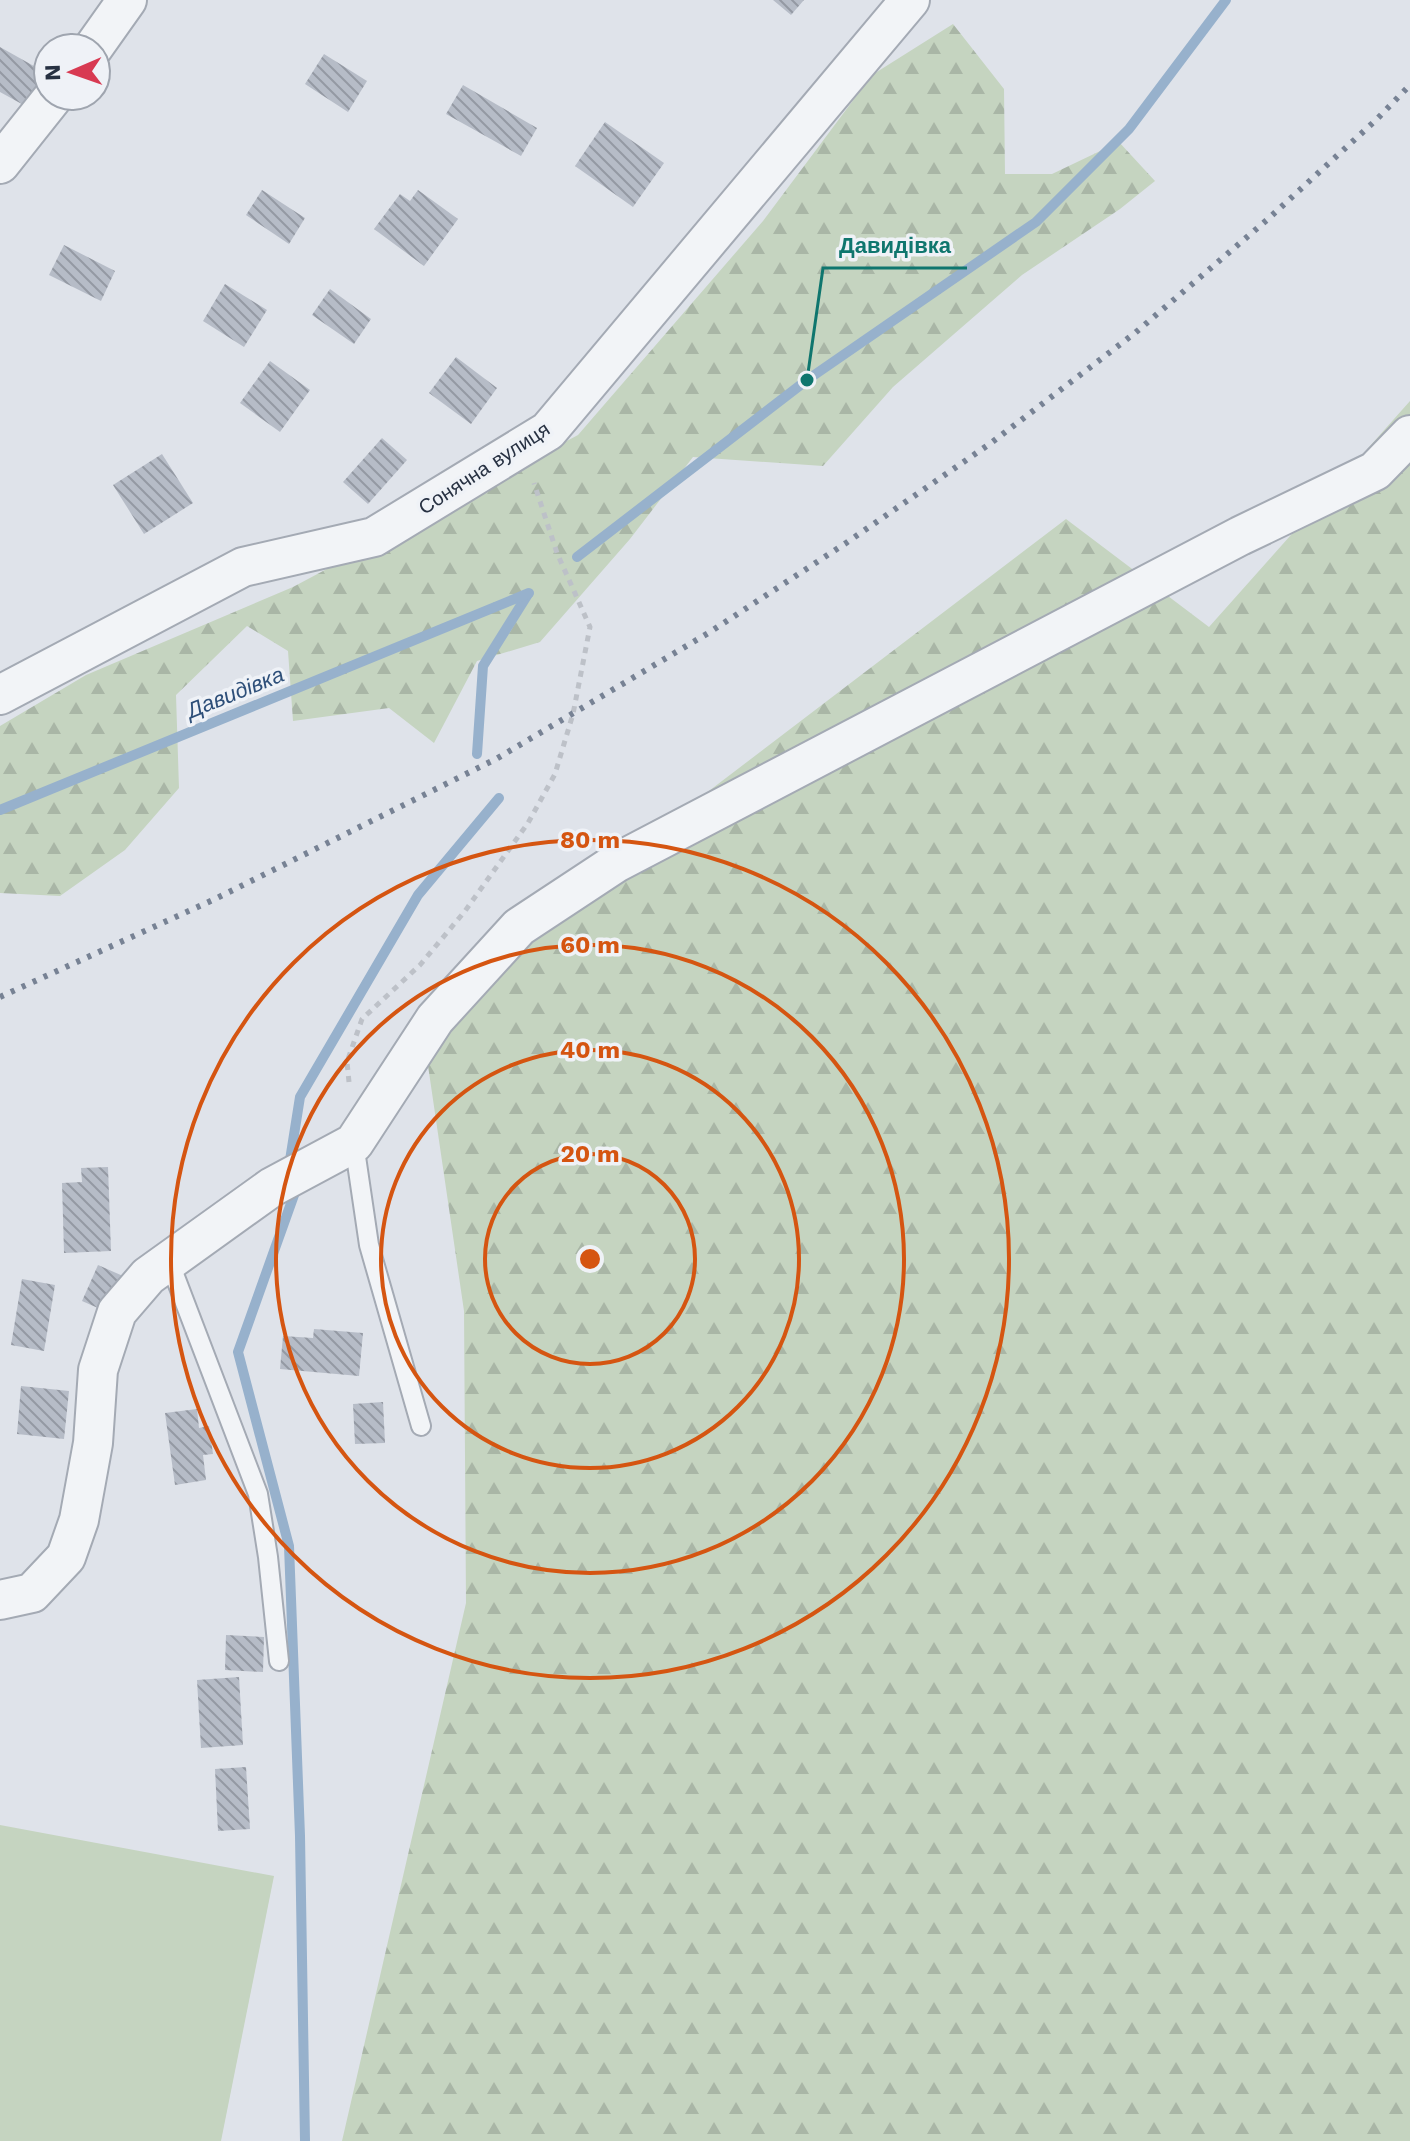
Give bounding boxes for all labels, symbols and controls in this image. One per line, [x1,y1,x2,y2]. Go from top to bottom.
north arrow [32,32,112,112]
text: N [40,64,65,81]
callout: Давидівка [823,222,967,268]
text: Давидівка [839,233,952,258]
street label: Сонячна вулиця [414,417,554,519]
water label: Давидівка [180,662,287,724]
text: 80 m [560,826,620,854]
text: 60 m [560,931,620,959]
text: 40 m [560,1036,620,1064]
text: 20 m [560,1140,620,1168]
centre of rings [576,1245,604,1273]

